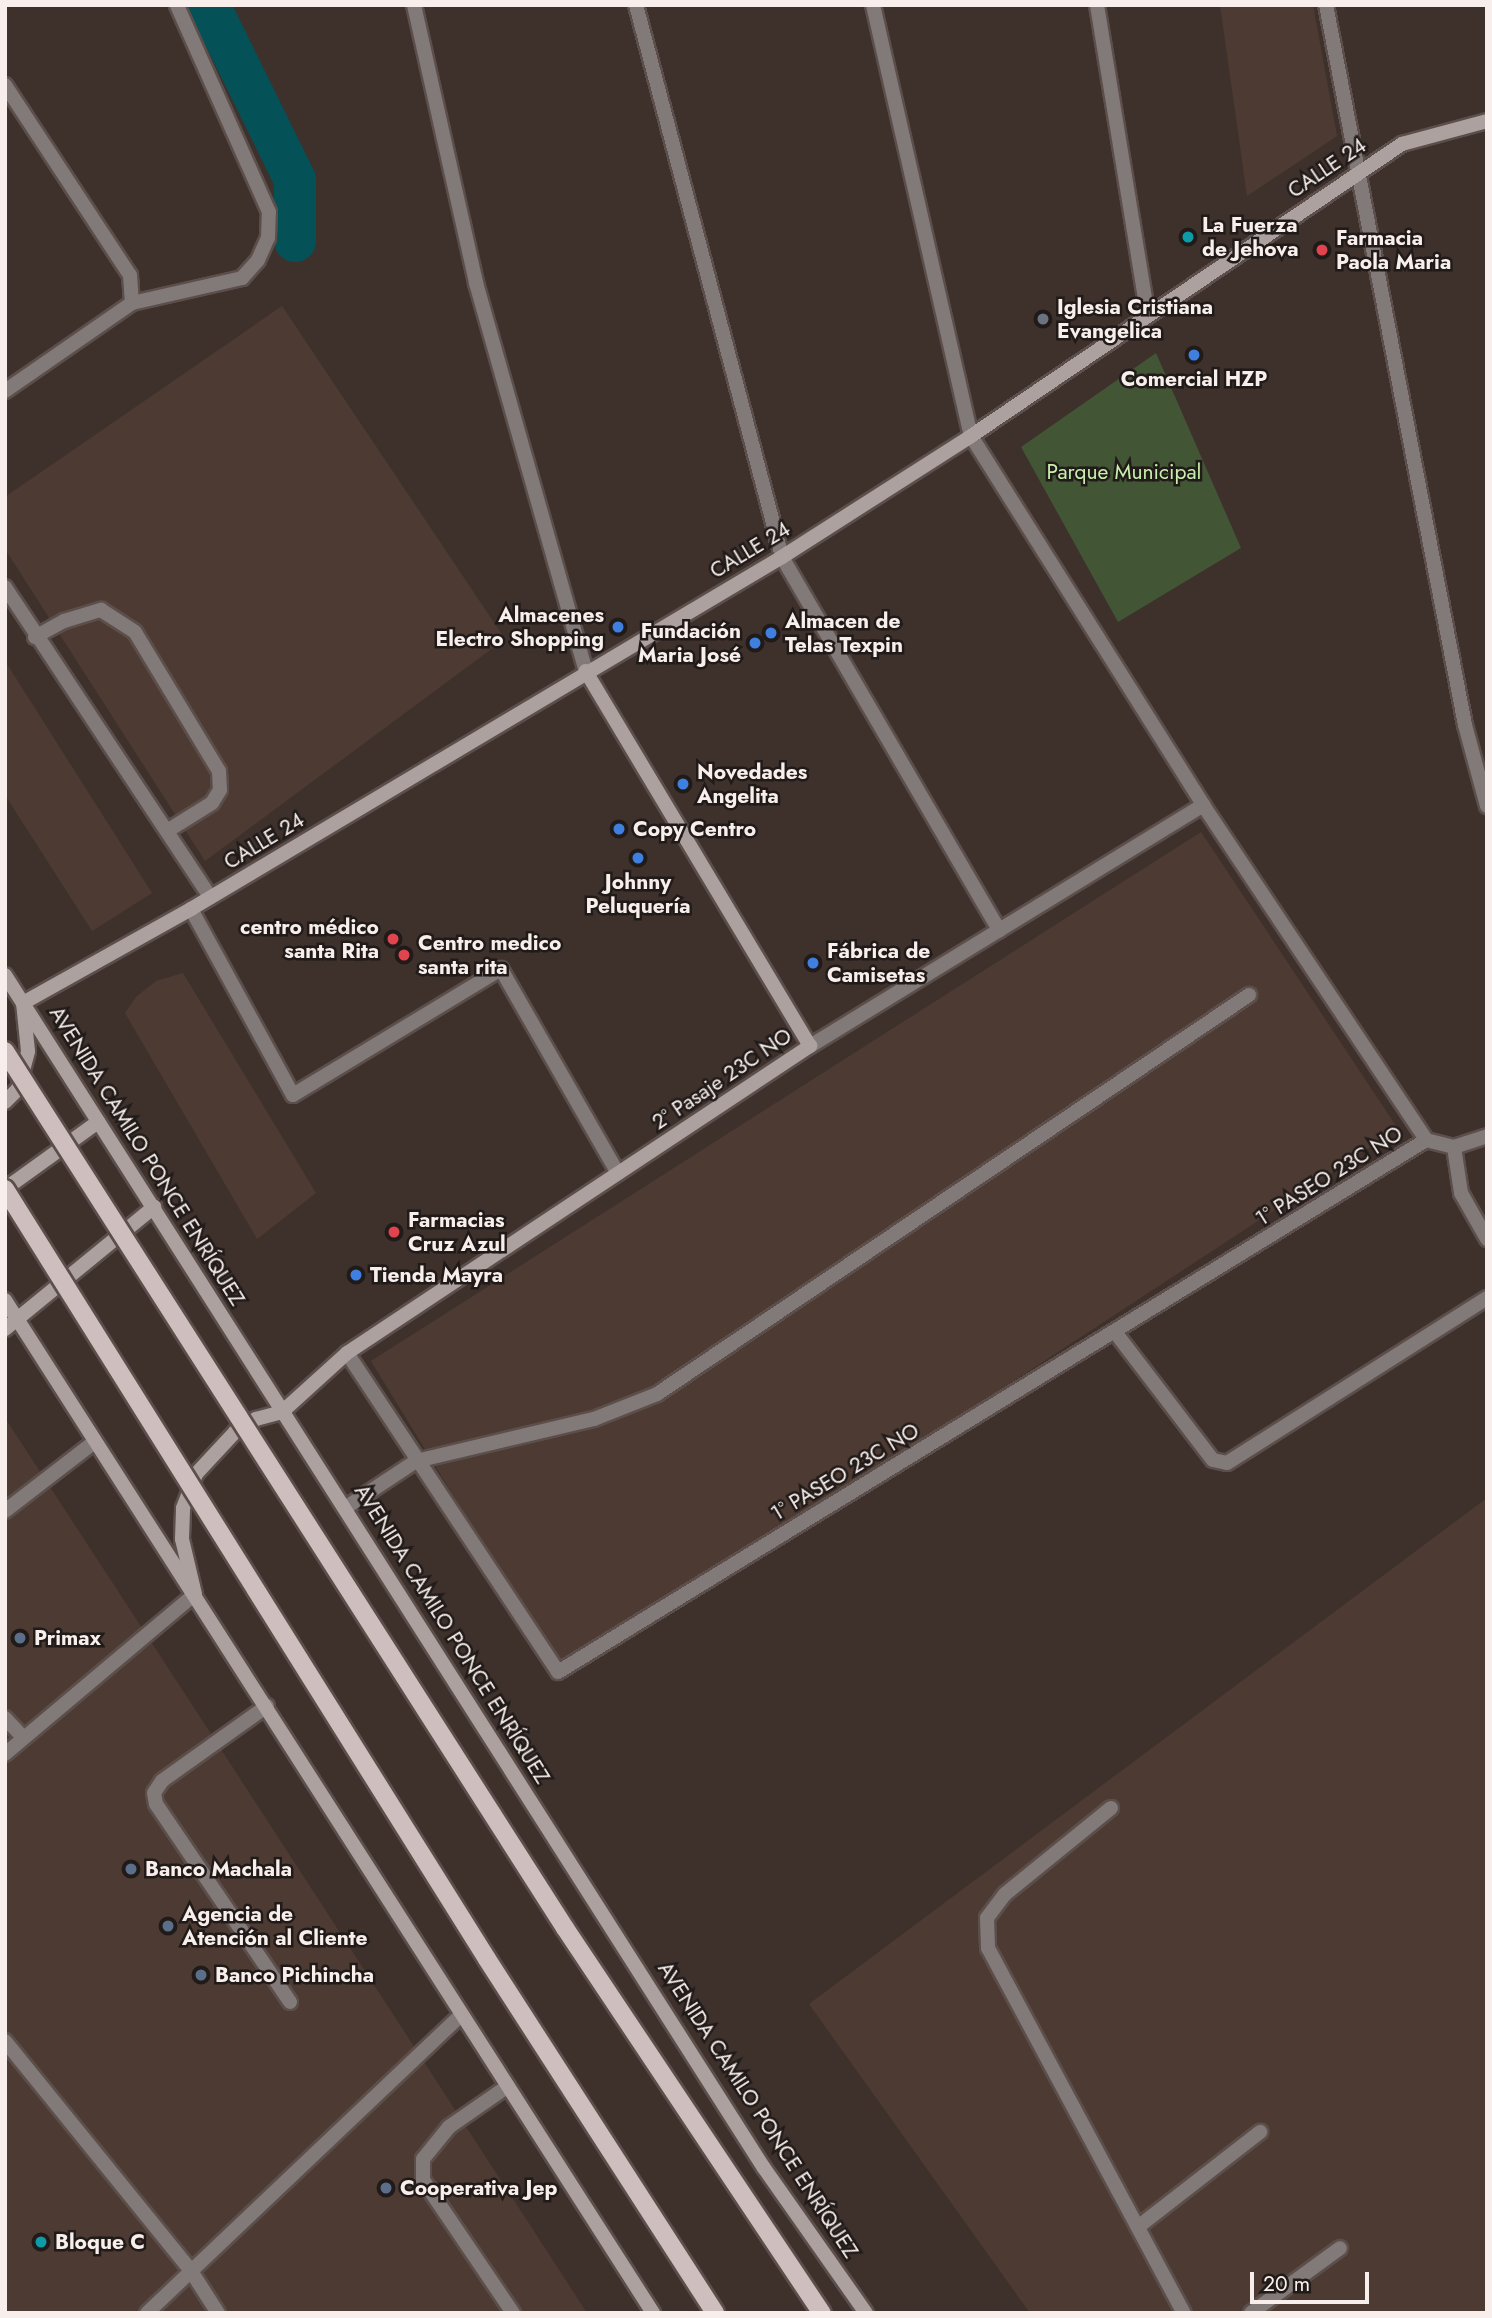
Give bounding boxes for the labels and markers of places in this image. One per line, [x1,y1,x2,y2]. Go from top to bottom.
place label: La Fuerza de Jehova [1202,212,1299,262]
place label: Farmacia Paola Maria [1336,225,1451,275]
marker: La Fuerza de Jehova [1180,229,1196,245]
marker: Farmacia Paola Maria [1314,242,1330,258]
place label: Iglesia Cristiana Evangelica [1057,294,1213,344]
marker: Iglesia Cristiana Evangelica [1035,311,1051,327]
marker: Comercial HZP [1186,347,1202,363]
place label: Comercial HZP [1121,366,1267,392]
place label: Almacenes Electro Shopping [436,602,604,652]
place label: Almacen de Telas Texpin [785,608,903,658]
place label: Fundación Maria José [638,618,741,668]
marker: Almacenes Electro Shopping [610,619,626,635]
marker: Almacen de Telas Texpin [763,625,779,641]
marker: Fundación Maria José [747,635,763,651]
place label: Novedades Angelita [697,759,807,809]
marker: Novedades Angelita [675,776,691,792]
place label: Copy Centro [633,816,756,842]
marker: Copy Centro [611,821,627,837]
marker: Johnny Peluquería [630,850,646,866]
place label: Johnny Peluquería [585,869,691,919]
place label: centro médico santa Rita [240,914,379,964]
place label: Centro medico santa rita [418,930,561,980]
marker: centro médico santa Rita [385,931,401,947]
place label: Fábrica de Camisetas [827,938,930,988]
marker: Centro medico santa rita [396,947,412,963]
marker: Fábrica de Camisetas [805,955,821,971]
place label: Farmacias Cruz Azul [408,1207,506,1257]
marker: Farmacias Cruz Azul [386,1224,402,1240]
place label: Tienda Mayra [370,1262,503,1288]
marker: Tienda Mayra [348,1267,364,1283]
place label: Primax [34,1625,101,1651]
marker: Primax [12,1630,28,1646]
place label: Banco Machala [145,1856,292,1882]
marker: Banco Machala [123,1861,139,1877]
place label: Agencia de Atención al Cliente [182,1901,367,1951]
marker: Agencia de Atención al Cliente [160,1918,176,1934]
place label: Banco Pichincha [215,1962,374,1988]
marker: Banco Pichincha [193,1967,209,1983]
place label: Cooperativa Jep [400,2175,558,2201]
marker: Cooperativa Jep [378,2180,394,2196]
place label: Bloque C [55,2229,145,2255]
marker: Bloque C [33,2234,49,2250]

